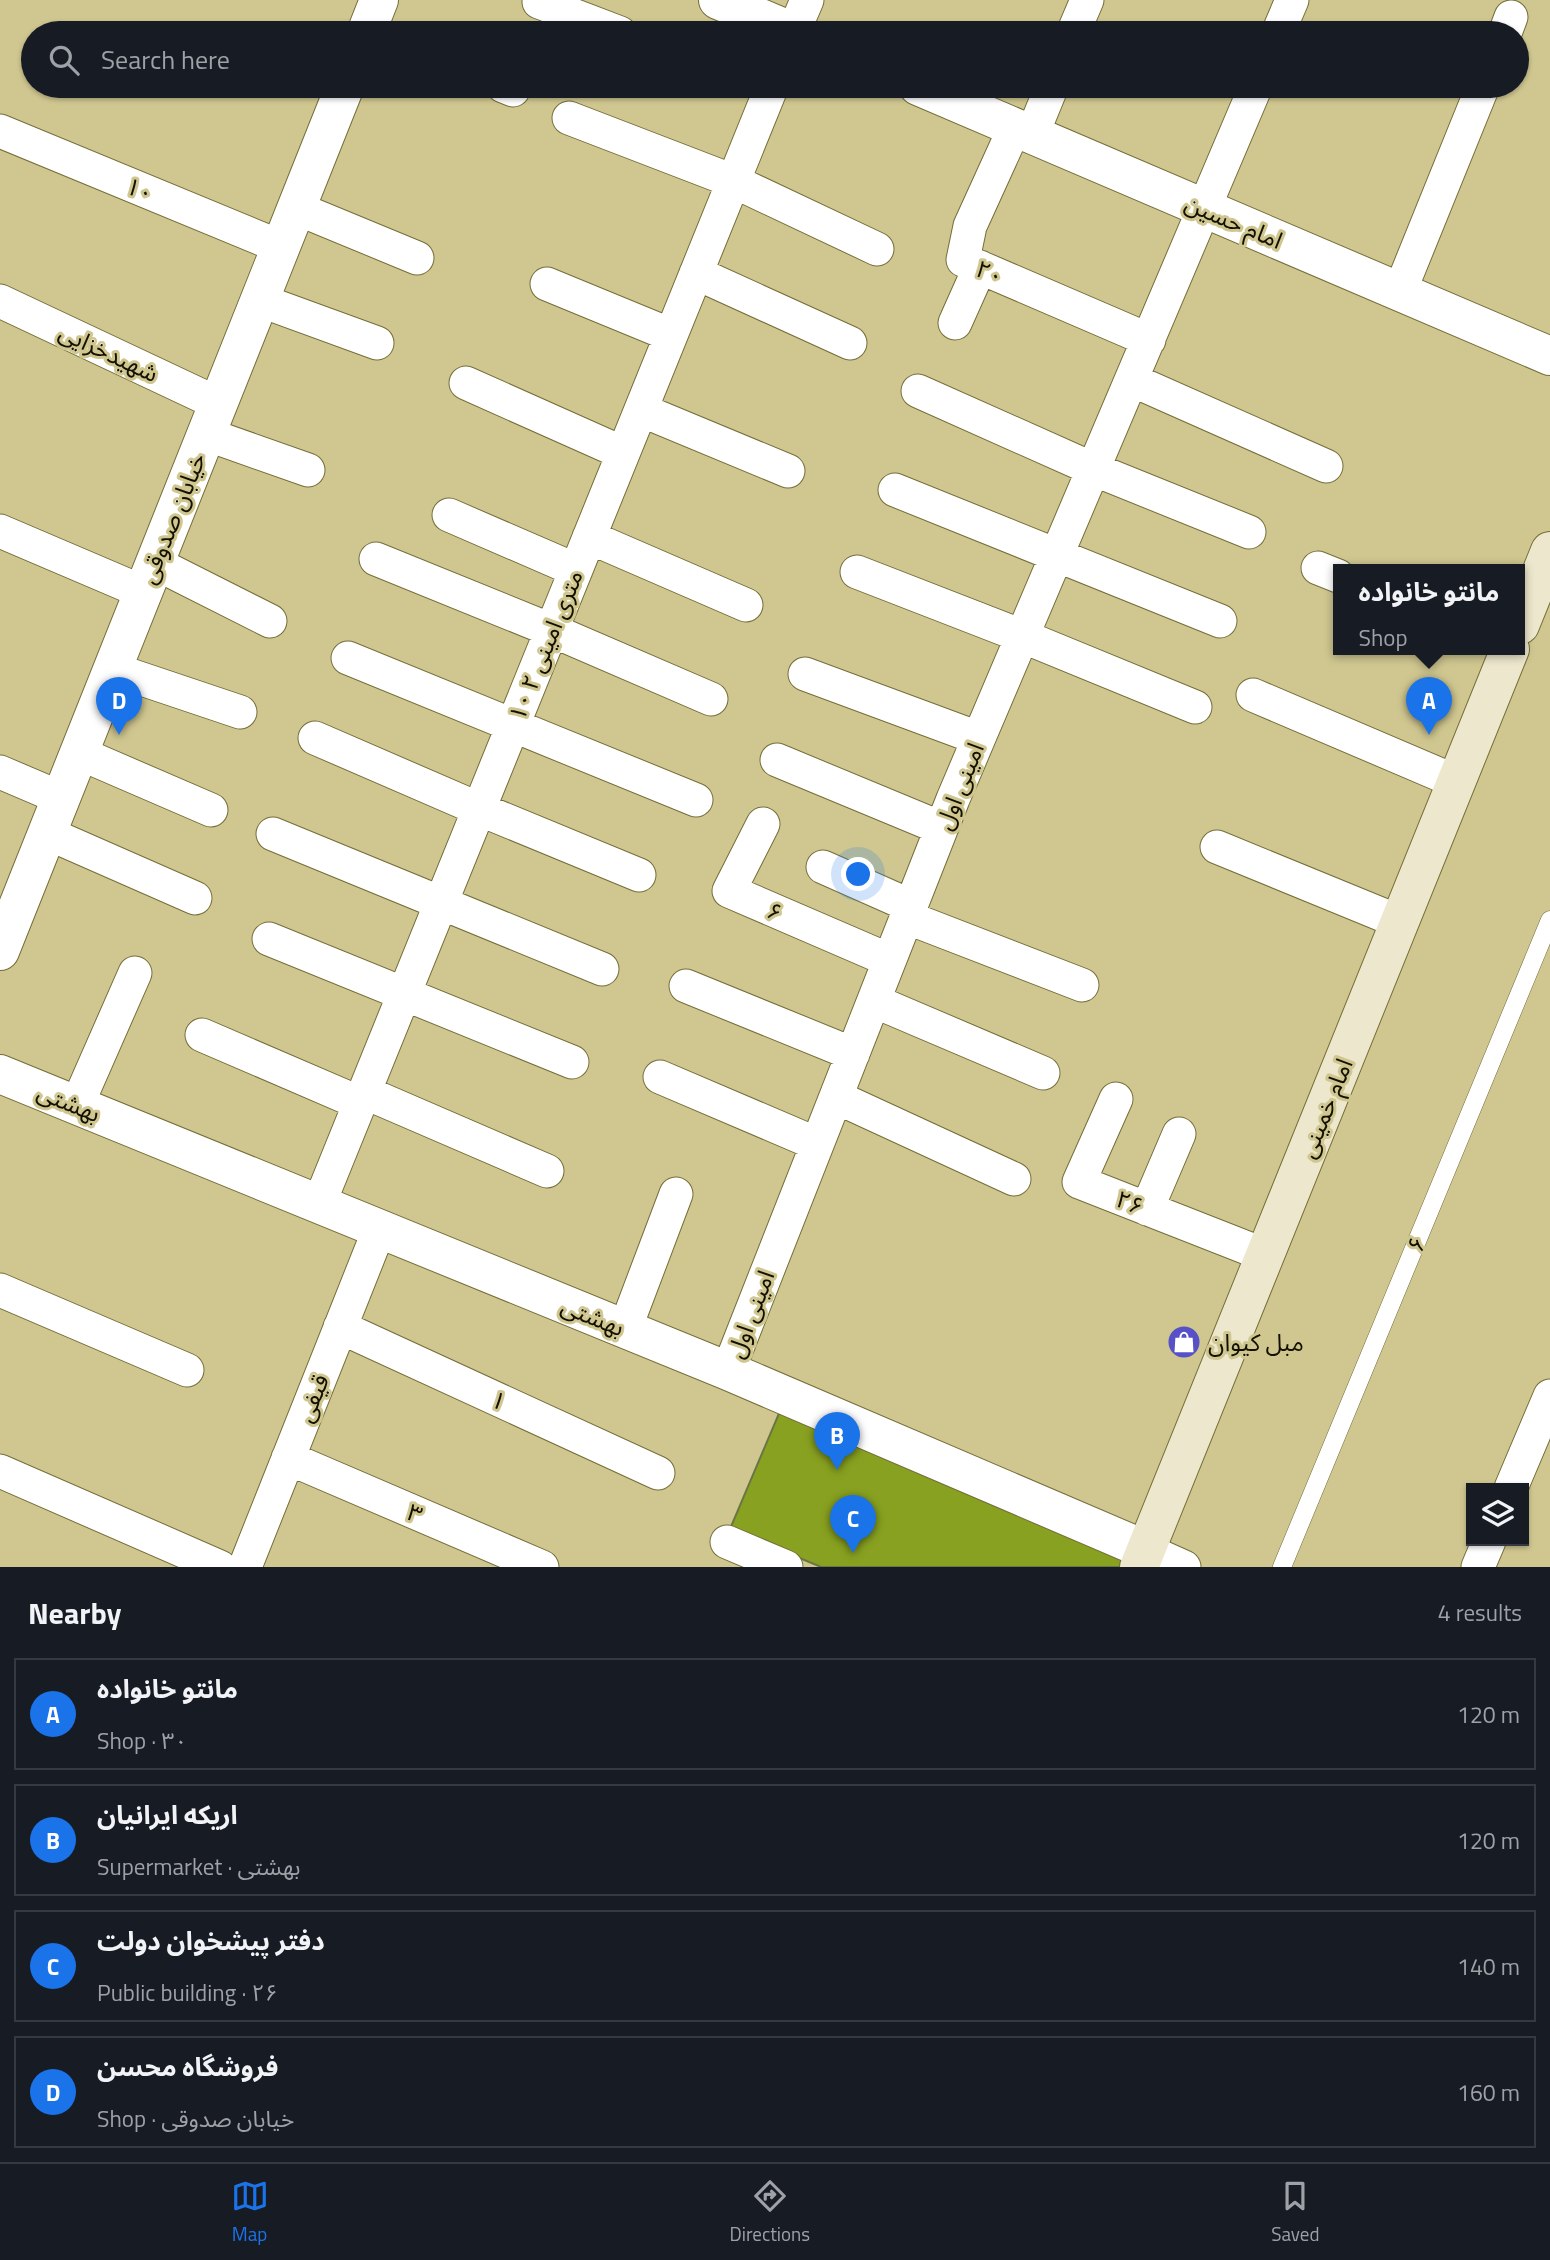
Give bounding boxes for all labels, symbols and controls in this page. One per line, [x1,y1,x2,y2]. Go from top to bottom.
search box [21,21,1529,98]
text: Search here [101,40,230,79]
icon: search [45,41,83,79]
street label: ۱۰ [121,167,159,211]
street label: امام حسین [1179,184,1289,259]
street label: ۲۰ [970,250,1010,294]
street label: شهیدخزایی [53,313,165,391]
street label: خیابان صدوقی [129,447,215,589]
street label: ۱۰ متری امینی ۲ [498,564,592,726]
popup [1333,564,1525,655]
text: مانتو خانواده [1359,572,1499,611]
text: Shop [1359,620,1408,655]
pin: D [96,677,142,735]
pin: A [1406,677,1452,735]
street label: امینی اول [925,737,993,835]
your location [841,857,875,891]
street label: ۶ [761,892,789,930]
street label: امام خمینی [1289,1053,1362,1164]
street label: بهشتی [32,1073,106,1131]
street label: ۲۶ [1111,1180,1149,1224]
street label: ۶ [1397,1231,1435,1257]
street label: امینی اول [717,1265,783,1363]
street label: بهشتی [556,1287,630,1345]
shop icon: مبل کیوان [1165,1323,1203,1361]
place label: مبل کیوان [1208,1324,1304,1360]
street label: قیفی [286,1368,338,1428]
street label: ۱ [485,1381,513,1419]
pin: B [814,1412,860,1470]
map controls [1466,1483,1529,1546]
button: layers [1466,1483,1529,1546]
street label: ۳ [402,1494,428,1532]
pin: C [830,1495,876,1553]
text: Nearby [28,1590,121,1636]
text: 4 results [1438,1595,1522,1630]
text: مانتو خانواده [97,1669,238,1708]
text: A [46,1697,60,1732]
text: 120 m [1457,1697,1520,1732]
text: Shop · ۳۰ [97,1723,188,1758]
text: اریکه ایرانیان [97,1795,238,1834]
text: B [46,1823,60,1858]
text: 120 m [1457,1823,1520,1858]
text: Supermarket · بهشتی [97,1849,300,1884]
text: دفتر پیشخوان دولت [97,1921,325,1960]
text: C [47,1949,59,1984]
text: 140 m [1457,1949,1520,1984]
text: Public building · ۲۶ [97,1975,278,2010]
text: فروشگاه محسن [97,2047,278,2086]
text: D [46,2075,60,2110]
text: 160 m [1457,2075,1520,2110]
text: Shop · خیابان صدوقی [97,2101,294,2136]
tab: Map [231,2177,269,2248]
tab: Directions [730,2177,810,2248]
tab: Saved [1271,2177,1319,2248]

